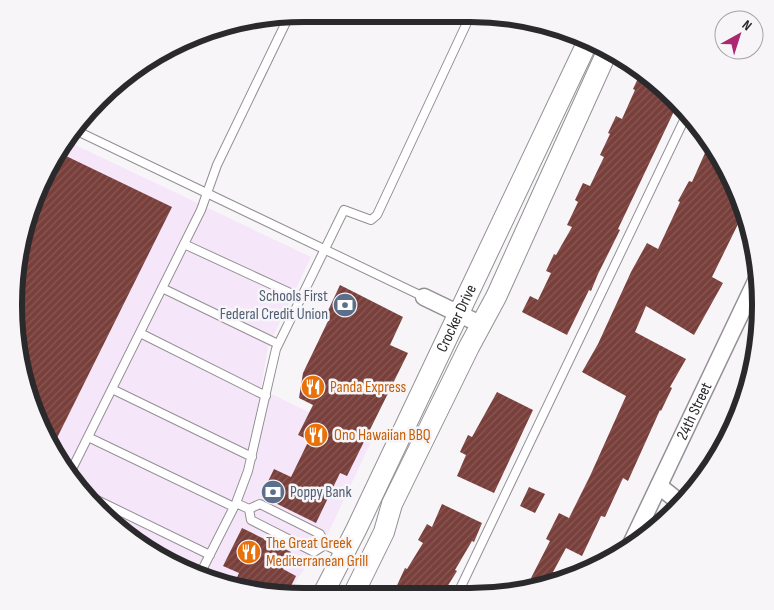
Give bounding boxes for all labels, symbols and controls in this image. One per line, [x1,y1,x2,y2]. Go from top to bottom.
north arrow [714,10,764,60]
text: N [739,16,755,34]
street label: Crocker Drive [432,282,481,355]
place label: Schools First Federal Credit Union [220,287,328,324]
bank icon: Schools First Federal Credit Union [332,292,358,318]
restaurant icon: Panda Express [300,374,326,400]
place label: Panda Express [330,378,406,397]
street label: 24th Street [673,379,716,443]
restaurant icon: Ono Hawaiian BBQ [303,422,329,448]
place label: Ono Hawaiian BBQ [334,426,431,445]
bank icon: Poppy Bank [260,479,286,505]
place label: Poppy Bank [290,483,352,502]
place label: The Great Greek Mediterranean Grill [266,534,368,571]
restaurant icon: The Great Greek Mediterranean Grill [236,539,262,565]

